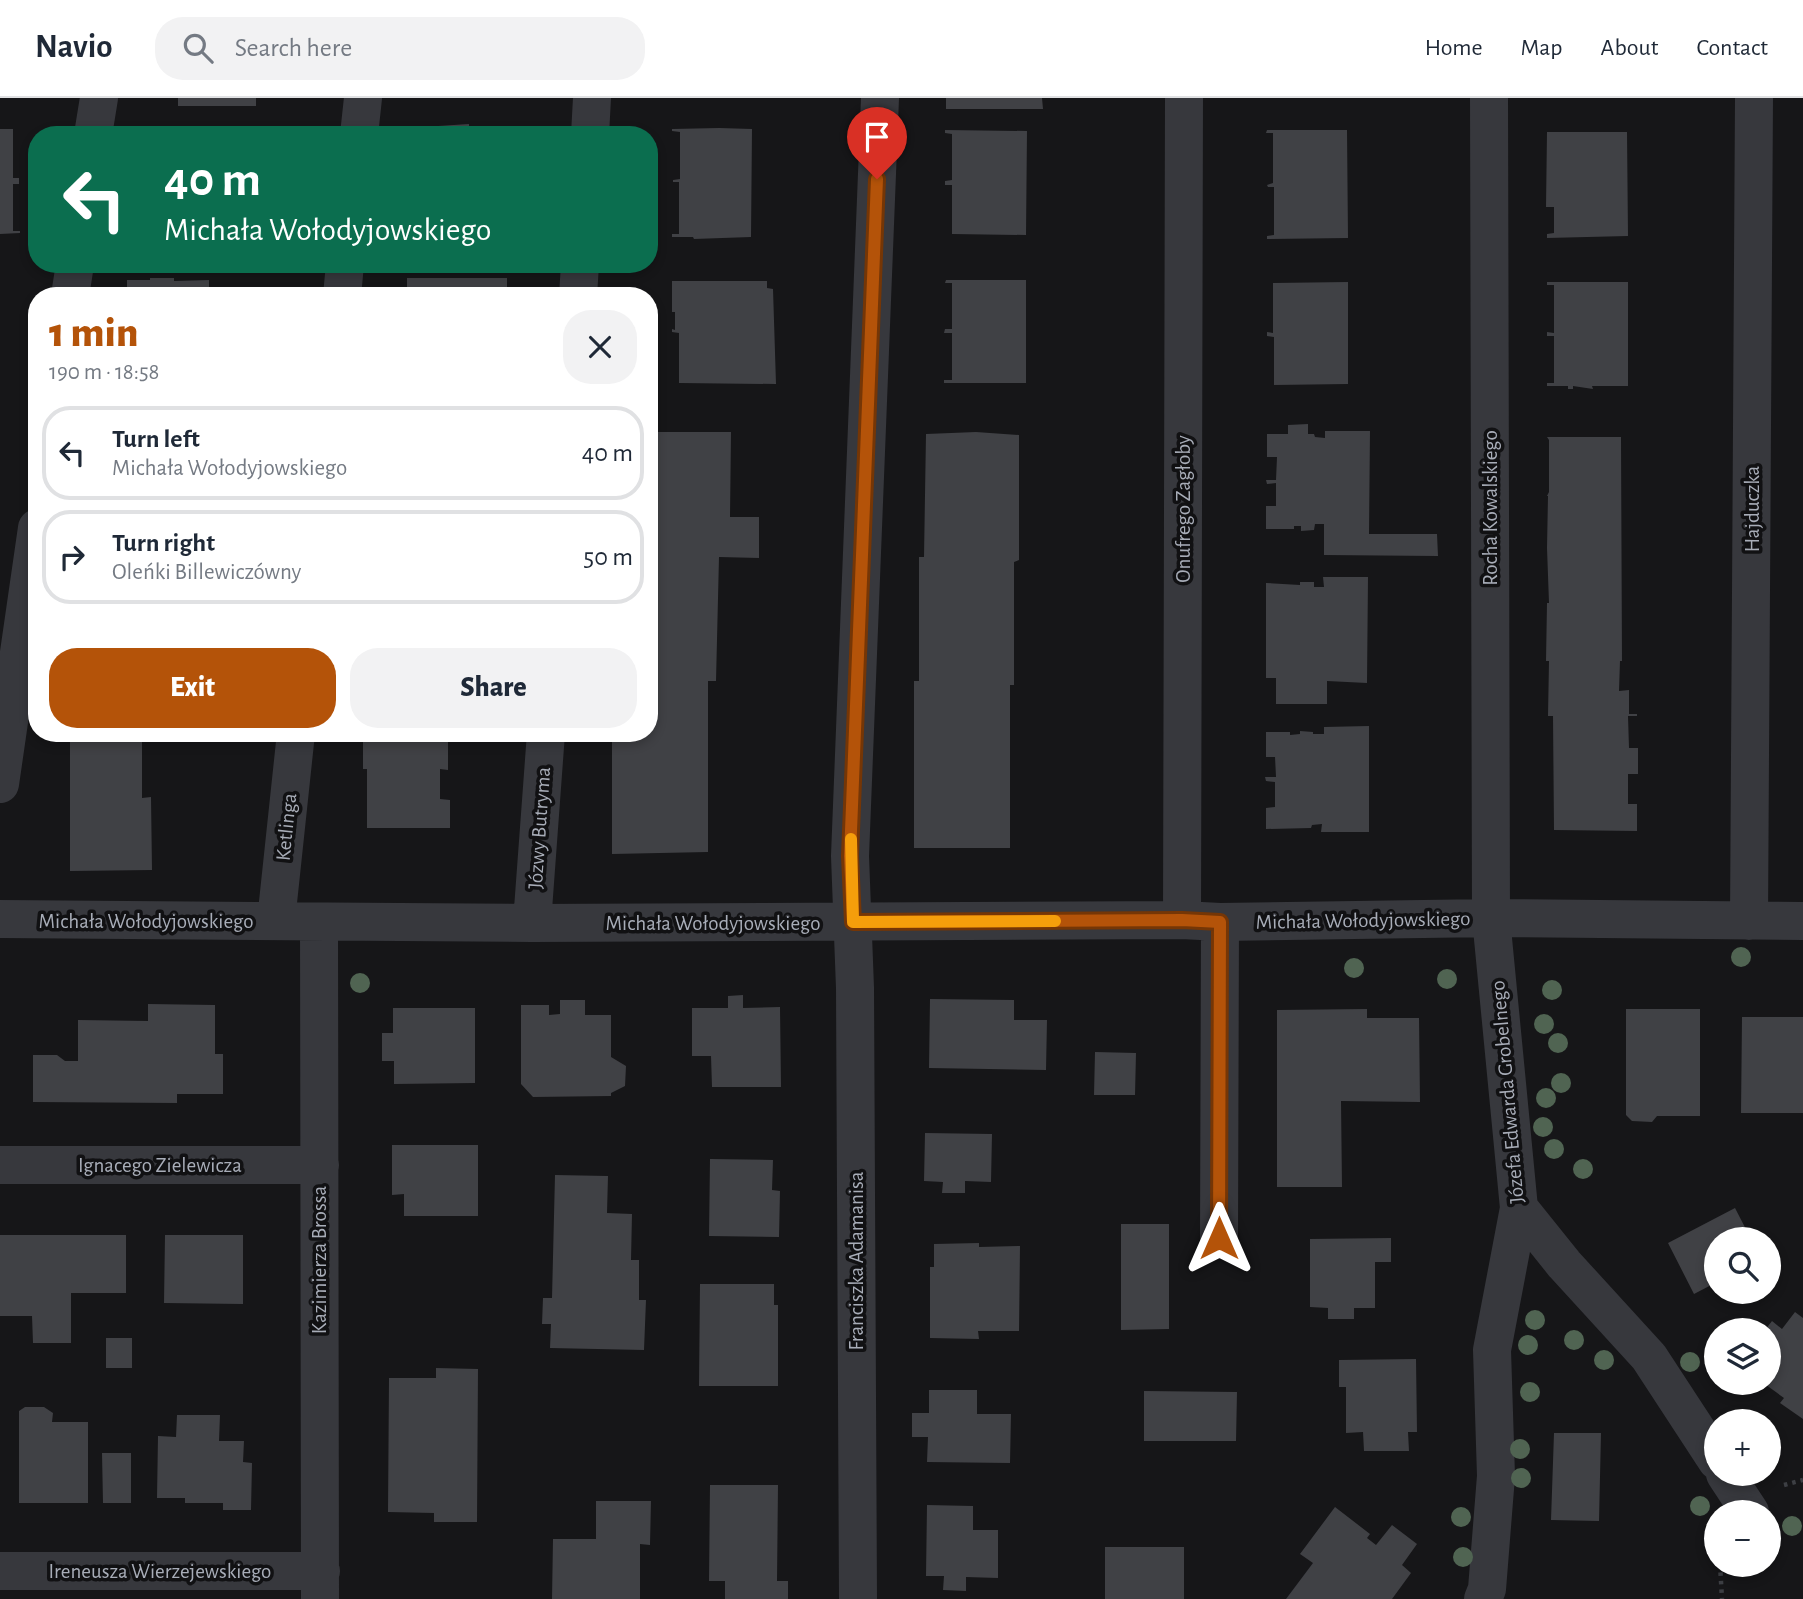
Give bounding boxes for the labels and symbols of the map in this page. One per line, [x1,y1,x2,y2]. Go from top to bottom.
pin [847,107,907,179]
street label: Rocha Kowalskiego [1480,430,1501,586]
street label: Onufrego Zagłoby [1173,435,1194,583]
street label: Hajduczka [1742,466,1763,552]
street label: Józwy Butryma [525,766,554,890]
street label: Ketlinga [272,792,301,862]
street label: Michała Wołodyjowskiego [1255,908,1471,933]
street label: Michała Wołodyjowskiego [39,911,253,932]
street label: Michała Wołodyjowskiego [606,913,820,934]
street label: Józefa Edwarda Grobelnego [1487,980,1528,1204]
street label: Ignacego Zielewicza [78,1155,242,1176]
street label: Franciszka Adamanisa [846,1171,867,1350]
street label: Kazimierza Brossa [309,1186,330,1334]
position arrow [1182,1201,1256,1275]
street label: Ireneusza Wierzejewskiego [49,1561,271,1582]

